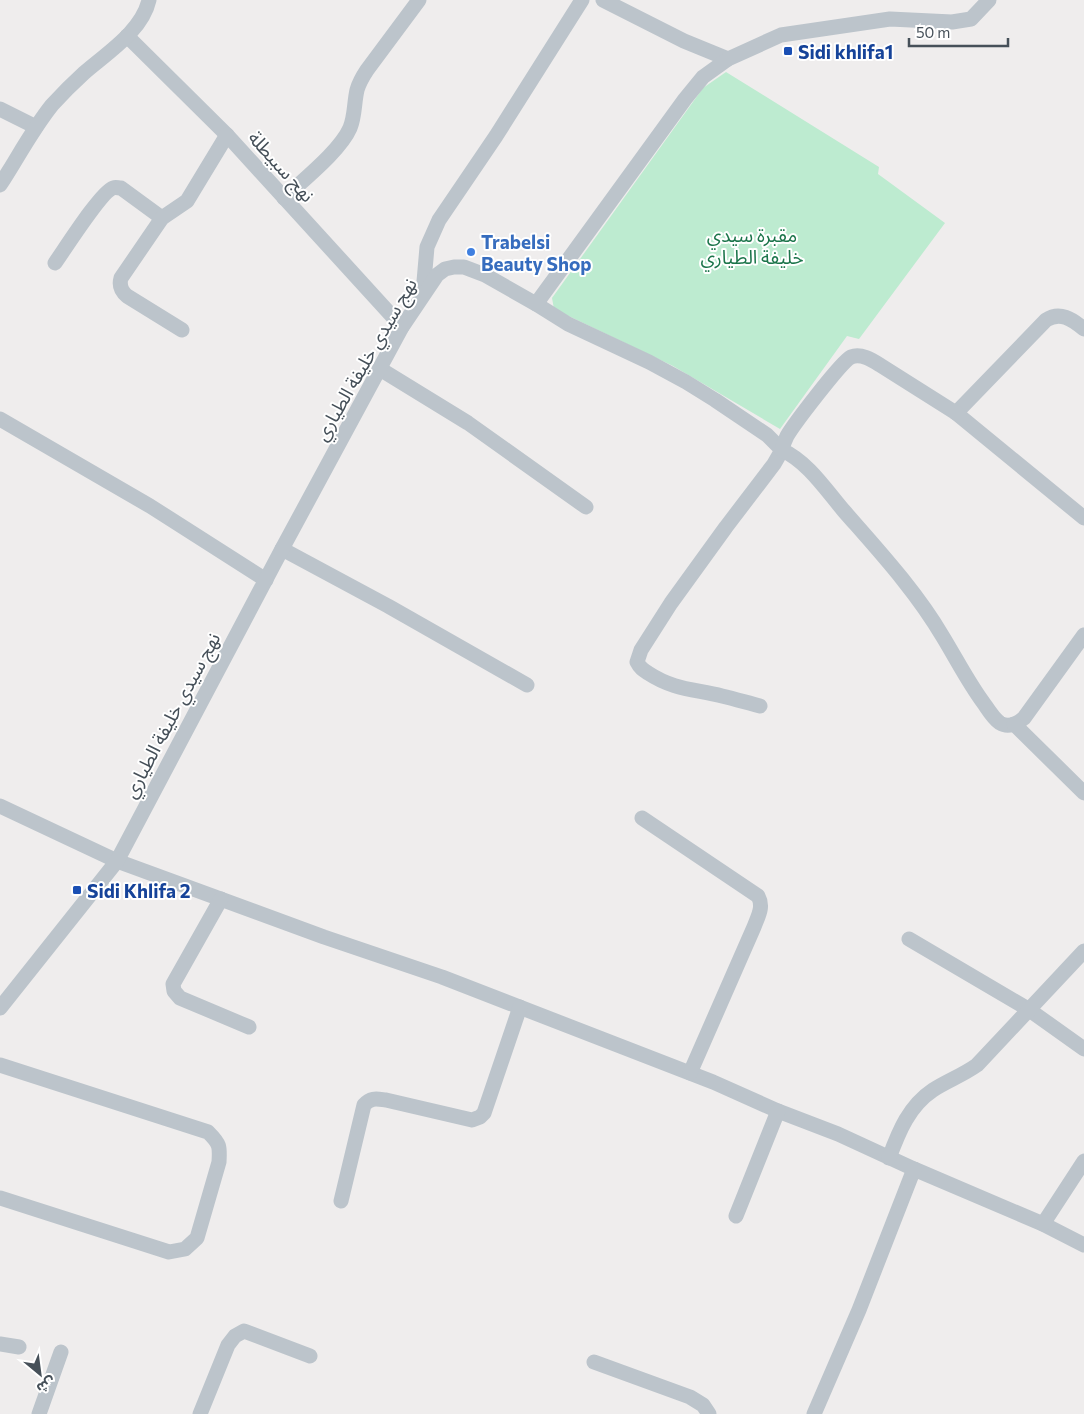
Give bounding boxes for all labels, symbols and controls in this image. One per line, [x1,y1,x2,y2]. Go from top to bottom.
scale bar [909,15,1008,47]
text: 50 m [916,23,950,41]
place label: Sidi khlifa1 [798,40,893,63]
marker: Sidi khlifa1 [782,45,794,57]
street label: نهج سبيطلة [241,126,320,209]
park label: مقبرة سيدي خليفة الطياري [700,223,804,272]
place label: Trabelsi Beauty Shop [481,230,592,275]
marker: Trabelsi Beauty Shop [465,246,477,258]
street label: نهج سيدي خليفة الطياري [309,274,425,447]
street label: نهج سيدي خليفة الطياري [118,628,228,804]
place label: Sidi Khlifa 2 [87,879,191,902]
marker: Sidi Khlifa 2 [71,884,83,896]
north arrow [15,1349,65,1399]
text: ش [34,1374,59,1398]

